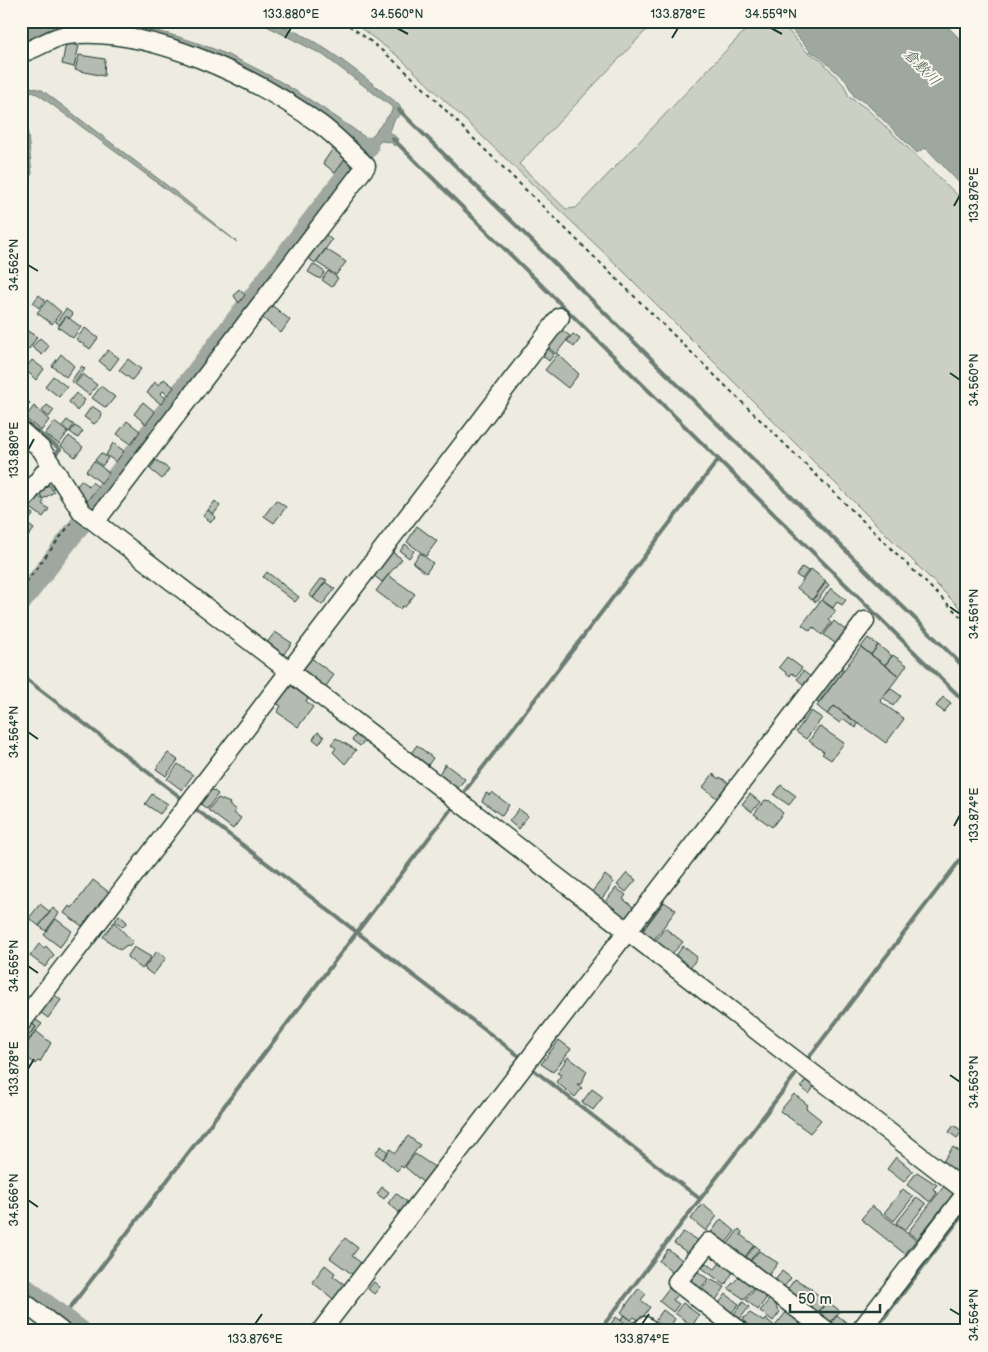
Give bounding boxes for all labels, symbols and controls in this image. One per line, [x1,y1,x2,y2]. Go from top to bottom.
text: 133.880°E [263,7,319,22]
text: 34.560°N [371,7,423,22]
text: 133.878°E [650,7,706,22]
text: 34.559°N [745,7,797,22]
water label: 倉敷川 [899,45,944,90]
text: 133.876°E [967,167,982,223]
text: 34.562°N [7,239,22,291]
text: 34.560°N [967,354,982,406]
text: 133.880°E [7,422,22,478]
text: 34.561°N [967,589,982,639]
text: 34.564°N [7,706,22,758]
text: 133.874°E [967,787,982,842]
text: 34.565°N [7,940,22,992]
text: 133.878°E [7,1041,22,1097]
text: 34.563°N [967,1056,982,1108]
text: 34.566°N [7,1174,22,1226]
scale bar [790,1282,880,1314]
text: 34.564°N [967,1289,982,1341]
text: 50 m [798,1290,832,1309]
text: 133.876°E [227,1332,283,1347]
text: 133.874°E [615,1332,670,1347]

